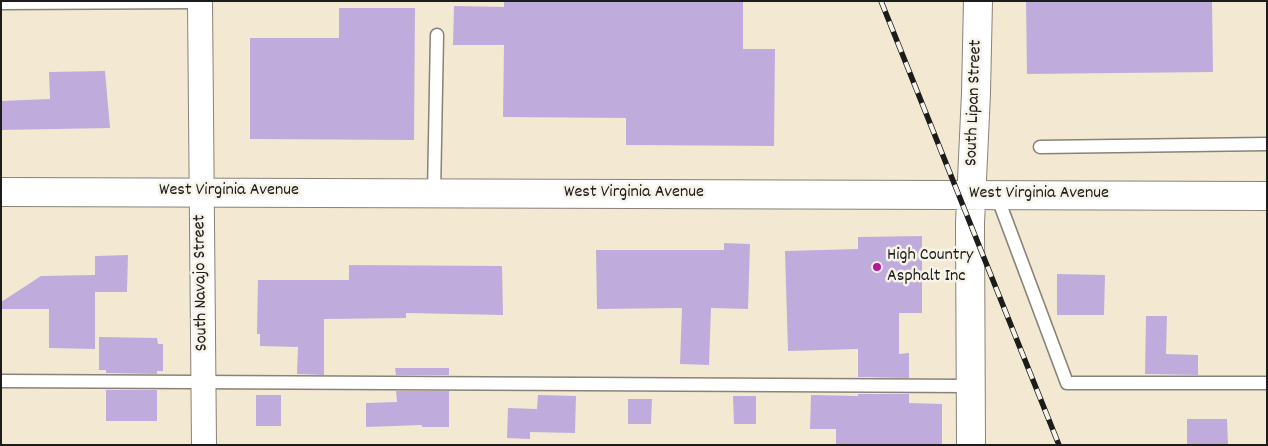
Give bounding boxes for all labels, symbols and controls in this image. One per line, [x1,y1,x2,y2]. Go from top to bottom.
street label: South Lipan Street [962,40,988,166]
street label: West Virginia Avenue [159,181,299,203]
street label: West Virginia Avenue [564,183,704,205]
street label: West Virginia Avenue [969,184,1109,206]
street label: South Navajo Street [190,215,214,351]
place label: High Country Asphalt Inc [887,246,973,288]
marker: High Country Asphalt Inc [871,261,883,273]

